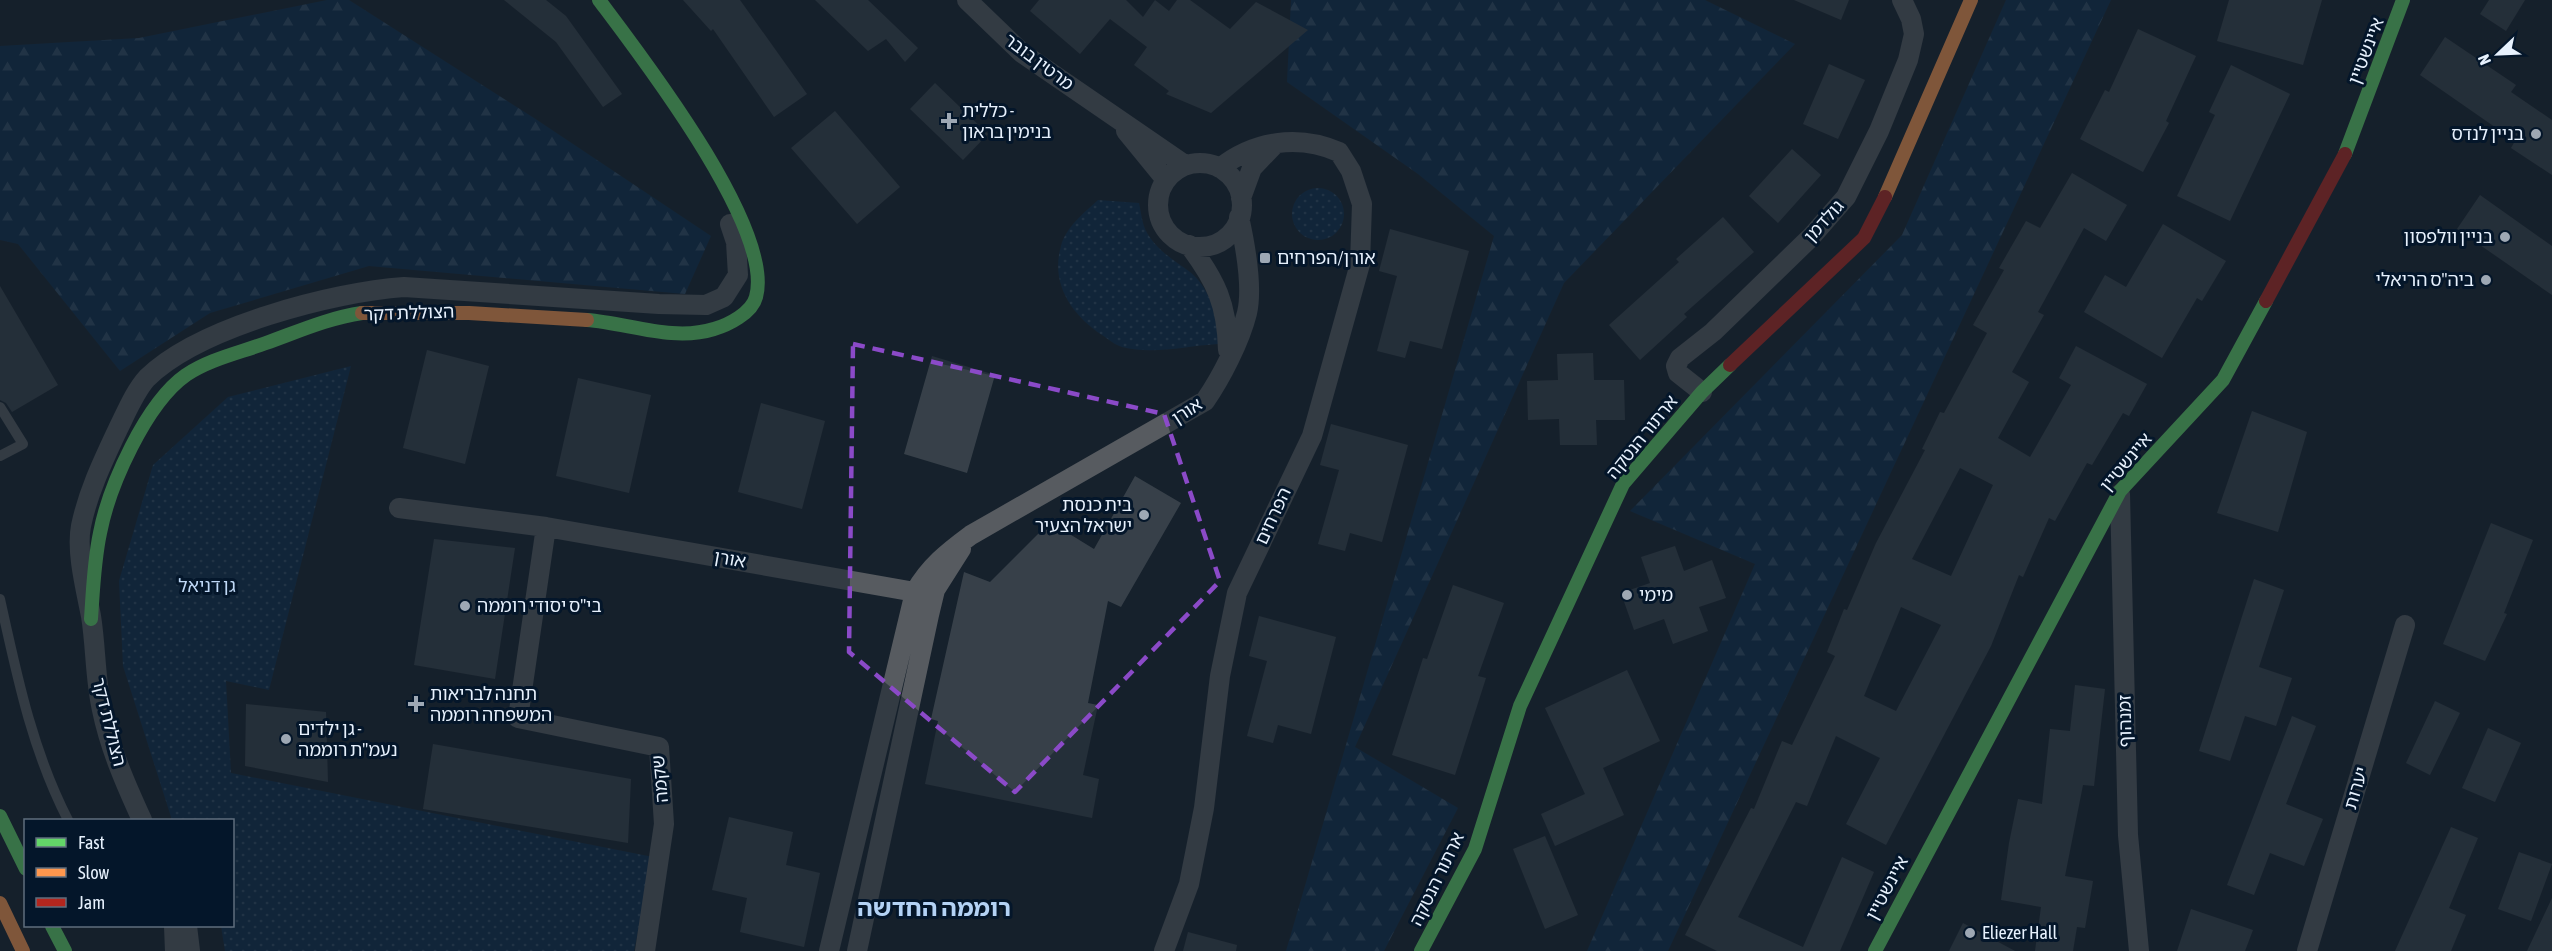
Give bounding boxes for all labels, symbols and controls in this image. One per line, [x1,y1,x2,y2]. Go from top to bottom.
street label: איינשטיין [2343,15,2388,87]
north arrow [2468,24,2528,84]
street label: מרטין בובר [1001,29,1078,94]
text: N [2474,52,2494,68]
place label: כללית - בנימין בראון [962,100,1052,142]
marker: כללית - בנימין בראון [940,112,958,130]
place label: בניין לנדס [2451,123,2524,144]
marker: בניין לנדס [2529,127,2543,141]
street label: גולדמן [1799,195,1848,246]
place label: בניין וולפסון [2404,226,2493,247]
marker: בניין וולפסון [2498,230,2512,244]
place label: אורן/הפרחים [1277,247,1376,268]
marker: אורן/הפרחים [1258,251,1272,265]
place label: ביה"ס הריאלי [2376,269,2474,290]
marker: ביה"ס הריאלי [2479,273,2493,287]
street label: הצוללת דקר [363,300,455,325]
street label: ארתור הנטקה [1602,391,1682,483]
street label: אורן [1168,393,1206,428]
street label: איינשטיין [2095,428,2156,495]
street label: הפרחים [1250,484,1295,548]
place label: בית כנסת ישראל הצעיר [1035,494,1132,536]
marker: בית כנסת ישראל הצעיר [1137,508,1151,522]
street label: אורן [713,545,748,572]
park label: גן דניאל [178,575,236,596]
place label: מימי [1639,584,1673,605]
marker: מימי [1620,588,1634,602]
place label: בי"ס יסודי רוממה [477,595,602,616]
marker: בי"ס יסודי רוממה [458,599,472,613]
street label: הצוללת דקר [88,675,131,768]
place label: תחנה לבריאות המשפחה רוממה [430,683,552,725]
marker: תחנה לבריאות המשפחה רוממה [407,695,425,713]
street label: זמנהוף [2114,695,2135,747]
place label: גן ילדים - נעמ"ת רוממה [298,718,398,760]
marker: גן ילדים - נעמ"ת רוממה [279,732,293,746]
street label: שקמה [647,754,672,804]
street label: יערות [2339,764,2372,812]
legend [24,819,234,927]
street label: ארתור הנטקה [1405,829,1468,929]
text: Fast [78,832,105,853]
street label: איינשטיין [1861,852,1912,923]
text: Slow [78,862,109,883]
text: Jam [78,892,105,913]
district label: רוממה החדשה [857,894,1011,921]
place label: Eliezer Hall [1982,922,2058,943]
marker: Eliezer Hall [1963,926,1977,940]

